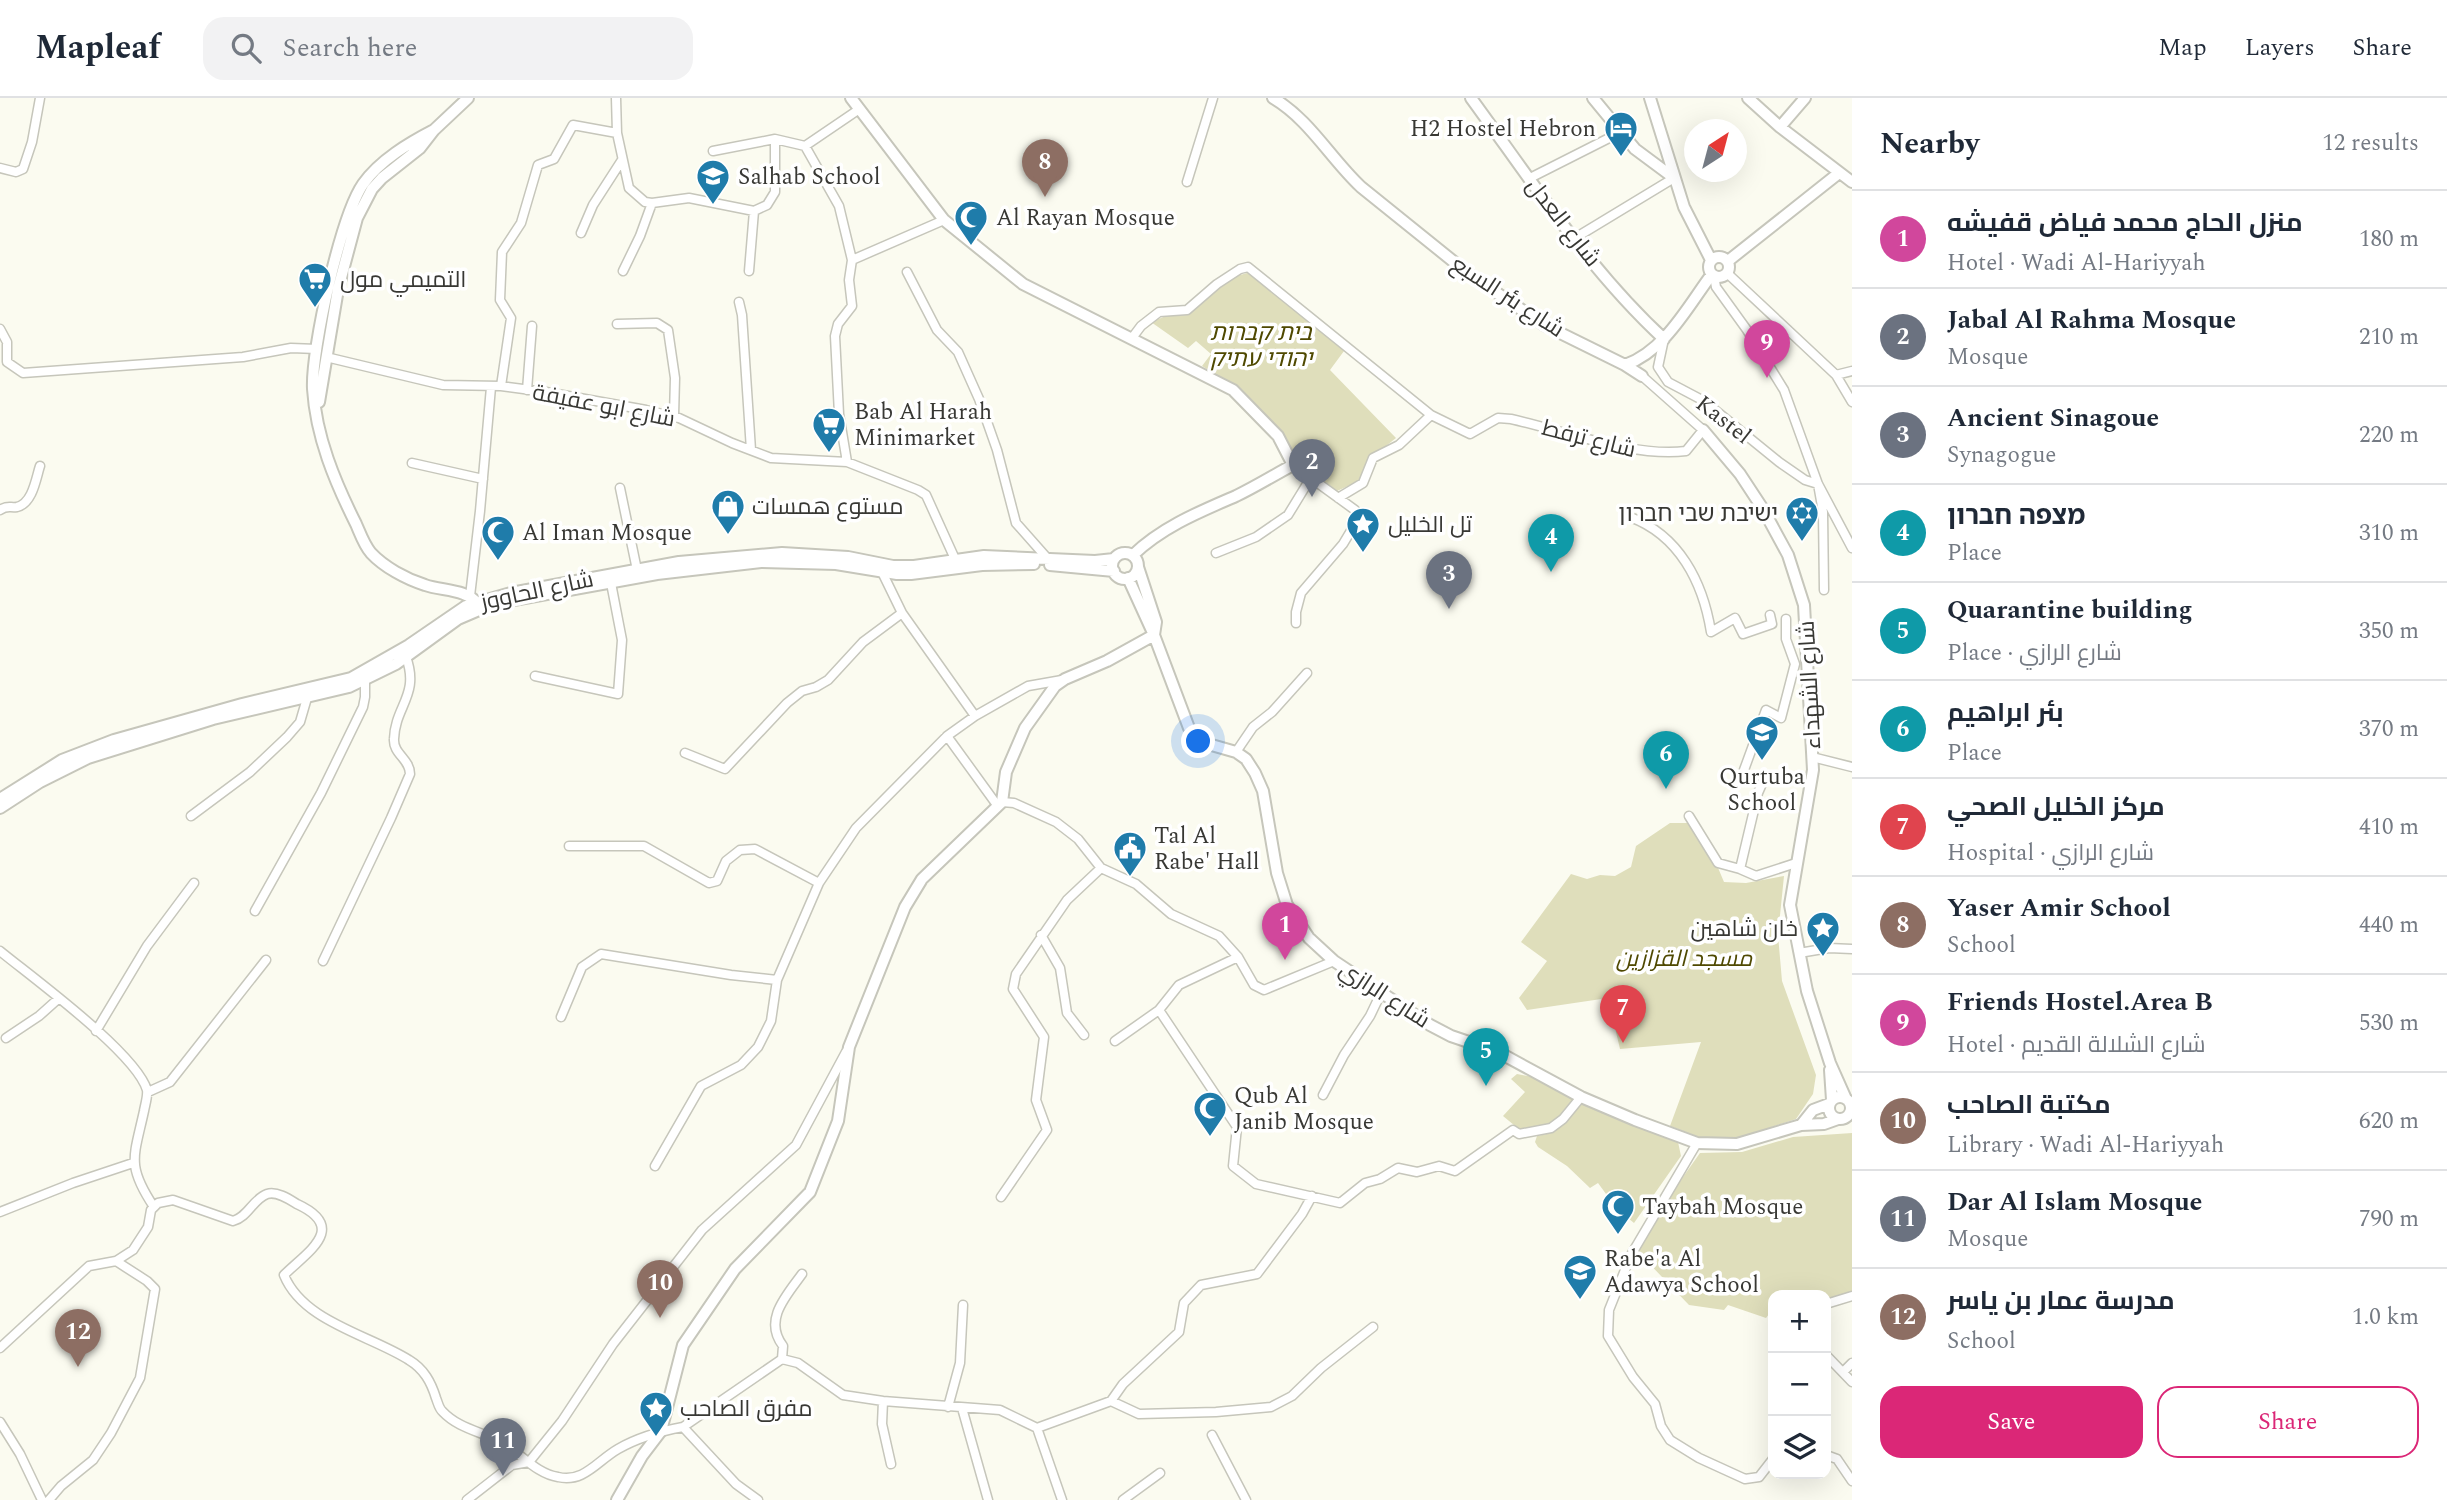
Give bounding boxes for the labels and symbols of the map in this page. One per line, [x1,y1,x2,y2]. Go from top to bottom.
hotel icon: H2 Hostel Hebron [1602,109,1640,158]
place label: H2 Hostel Hebron [1410,112,1596,147]
north arrow [1684,119,1747,182]
pin: 8 [1022,139,1068,197]
school or university icon: Salhab School [694,157,732,206]
place label: Salhab School [738,160,880,195]
street label: شارع العدل [1517,171,1609,275]
mosque icon: Al Rayan Mosque [952,198,990,247]
place label: Al Rayan Mosque [996,201,1175,236]
street label: شارع بئر السبع [1443,247,1571,347]
supermarket icon: التميمي مول [296,260,334,309]
place label: التميمي مول [340,263,467,298]
park label: בית קברות יהודי עתיק [1210,316,1315,377]
pin: 9 [1744,320,1790,378]
street label: شارع ابو عفيفة [529,375,678,437]
street label: Kastel [1687,387,1759,453]
place label: Bab Al Harah Minimarket [854,395,992,456]
supermarket icon: Bab Al Harah Minimarket [810,405,848,454]
street label: شارع ترفط [1538,411,1639,468]
pin: 2 [1289,439,1335,497]
shop icon: مستوع همسات [709,487,747,536]
place label: مستوع همسات [752,490,904,525]
synagogue icon: ישיבת שבי חברון [1783,494,1821,543]
place label: ישיבת שבי חברון [1618,497,1778,532]
place icon: تل الخليل [1344,505,1382,554]
place label: تل الخليل [1388,508,1472,543]
mosque icon: Al Iman Mosque [479,513,517,562]
pin: 4 [1528,514,1574,572]
place label: Al Iman Mosque [522,516,692,551]
pin: 3 [1426,551,1472,609]
street label: شارع الحاووز [476,562,597,621]
street label: شارع الشهداء [1790,620,1831,750]
school or university icon: Qurtuba School [1743,713,1781,762]
your location [1181,724,1215,758]
pin: 6 [1643,731,1689,789]
place label: Qurtuba School [1719,760,1805,821]
place label: Tal Al Rabe' Hall [1154,819,1259,880]
public building icon: Tal Al Rabe' Hall [1111,829,1149,878]
pin: 1 [1262,902,1308,960]
place icon: خان شاهين [1804,909,1842,958]
place label: خان شاهين [1690,912,1798,947]
park label: مسجد القزازين [1616,942,1753,977]
street label: شارع الرازي [1332,953,1437,1038]
pin: 7 [1600,985,1646,1043]
pin: 5 [1463,1028,1509,1086]
place label: Qub Al Janib Mosque [1234,1079,1374,1140]
mosque icon: Qub Al Janib Mosque [1191,1089,1229,1138]
mosque icon: Taybah Mosque [1599,1187,1637,1236]
place label: Taybah Mosque [1642,1190,1803,1225]
place label: Rabe'a Al Adawya School [1604,1242,1759,1303]
school or university icon: Rabe'a Al Adawya School [1561,1252,1599,1301]
pin: 10 [637,1260,683,1318]
pin: 12 [55,1309,101,1367]
place icon: مفرق الصاحب [637,1389,675,1438]
place label: مفرق الصاحب [680,1392,812,1427]
pin: 11 [480,1418,526,1476]

